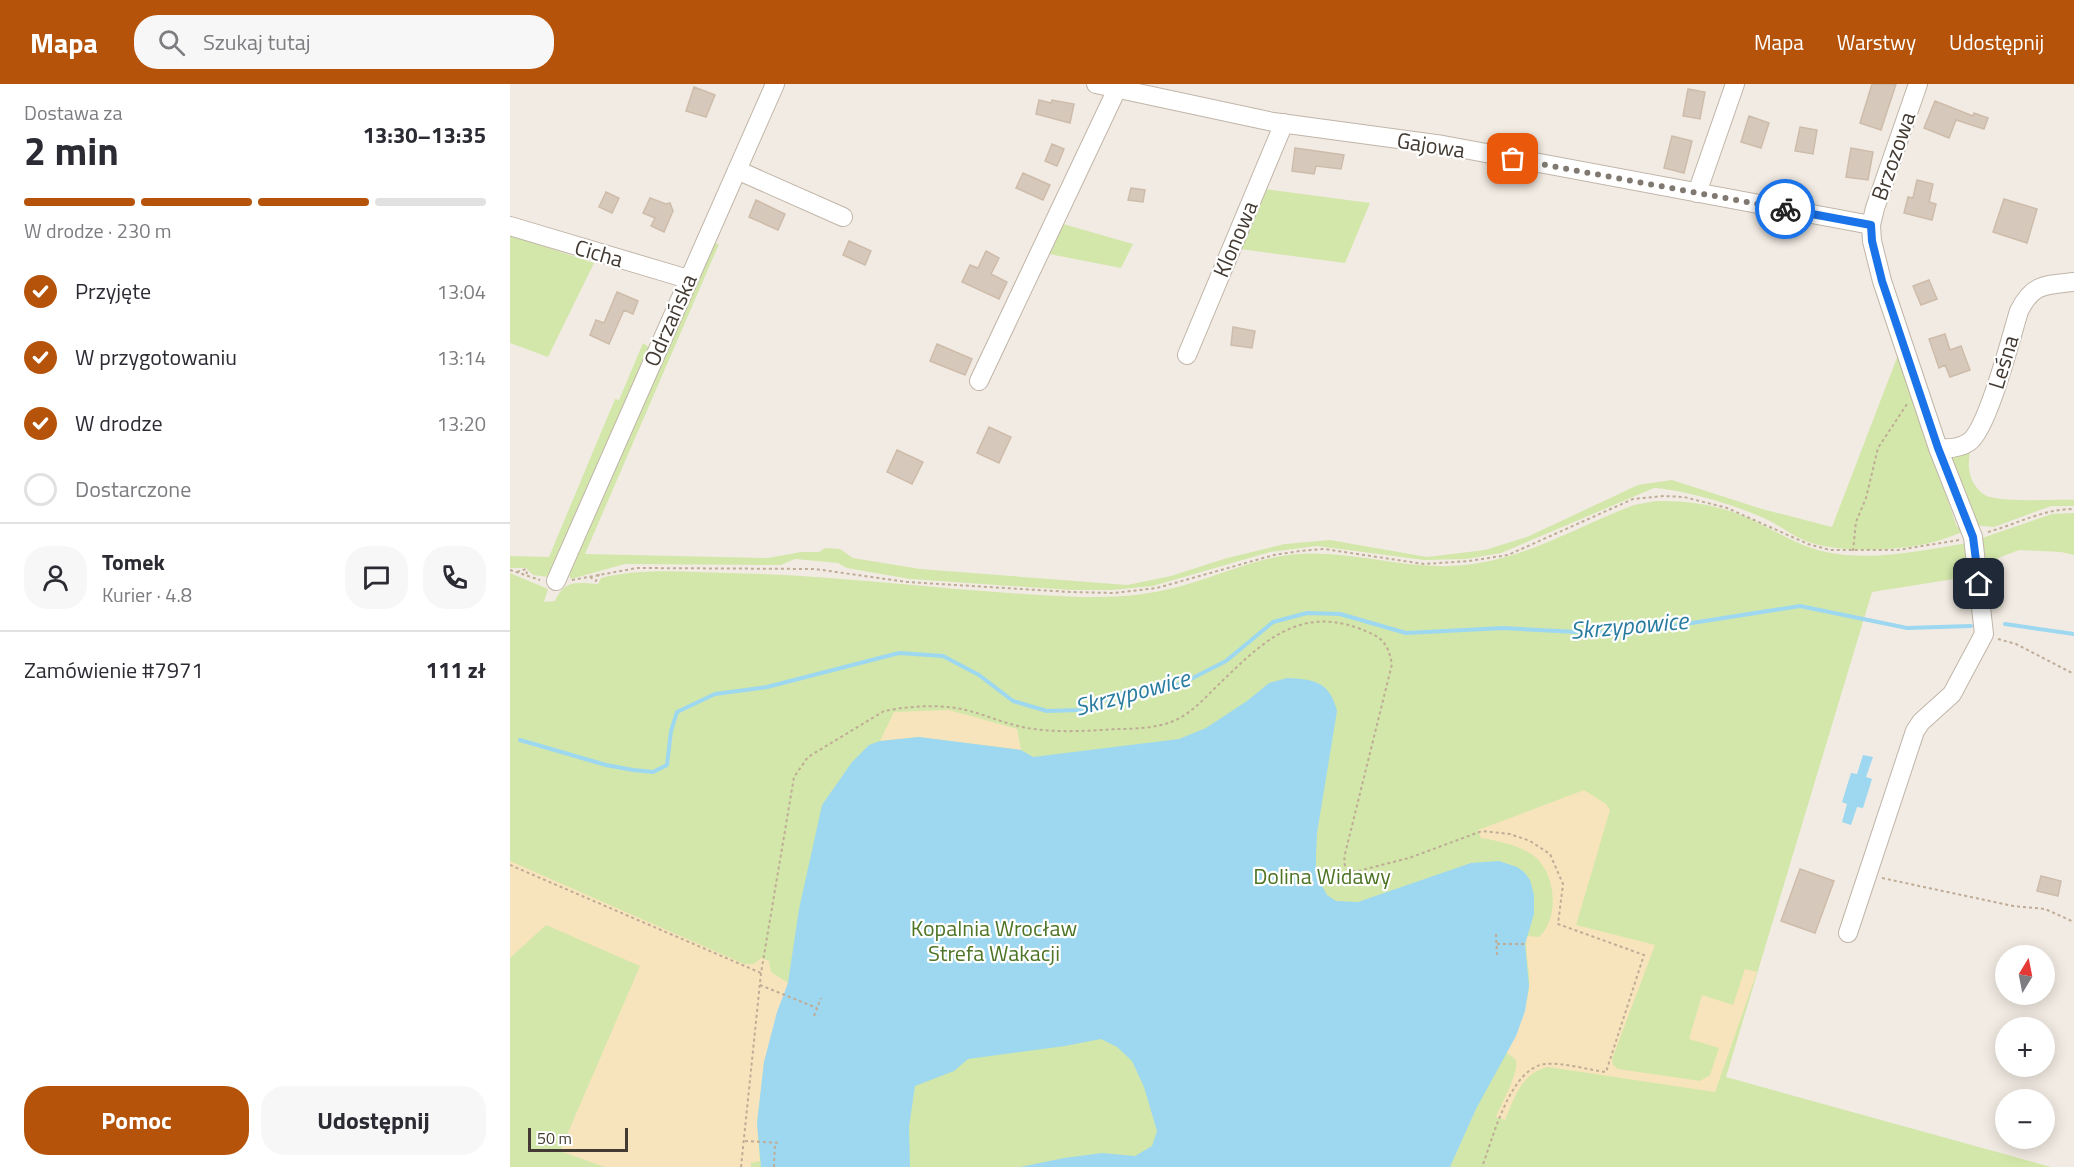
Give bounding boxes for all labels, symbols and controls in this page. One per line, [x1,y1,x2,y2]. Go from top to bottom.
search box [134,15,554,69]
text: Mapa [30,21,98,64]
text: Szukaj tutaj [203,25,311,59]
icon: search [155,26,188,59]
text: Mapa [1754,26,1804,58]
text: Warstwy [1837,26,1916,58]
text: Udostępnij [1949,26,2044,58]
text: Dostawa za [24,97,122,128]
street label: Brzozowa [1862,107,1924,205]
text: 13:30–13:35 [363,118,486,152]
text: 2 min [24,121,119,180]
street label: Gajowa [1394,123,1468,167]
pin [1487,133,1538,184]
icon: bag [1496,142,1529,175]
courier [1755,179,1815,239]
icon: bike [1769,193,1802,226]
street label: Klonowa [1204,195,1266,283]
text: W drodze · 230 m [24,215,172,246]
street label: Cicha [571,230,627,276]
street label: Odrzańska [634,268,706,372]
text: Przyjęte [75,274,151,308]
icon: check [24,275,57,308]
text: 13:04 [437,276,486,307]
street label: Leśna [1979,331,2027,393]
text: W przygotowaniu [75,340,237,374]
icon: check [24,341,57,374]
text: 13:14 [437,342,486,373]
text: W drodze [75,406,163,440]
icon: check [24,407,57,440]
text: 13:20 [437,408,486,439]
text: Dostarczone [75,472,191,506]
text: Tomek [102,545,165,579]
button: person [24,546,87,609]
button: chat [345,546,408,609]
button: phone [423,546,486,609]
pin [1953,558,2004,609]
icon: home [1962,567,1995,600]
text: Kurier · 4.8 [102,579,192,610]
water label: Skrzypowice [1569,602,1691,648]
text: Zamówienie #7971 [24,653,204,687]
text: 111 zł [426,653,486,687]
water label: Skrzypowice [1070,659,1195,725]
park label: Dolina Widawy [1253,859,1391,893]
park label: Kopalnia Wrocław Strefa Wakacji [911,911,1077,970]
north arrow [1995,945,2055,1005]
map controls [1995,945,2055,1149]
button: + [1995,1017,2055,1077]
button: Pomoc [24,1086,249,1155]
button: Udostępnij [261,1086,486,1155]
button: − [1995,1089,2055,1149]
scale bar [528,1125,628,1152]
text: 50 m [537,1126,572,1150]

